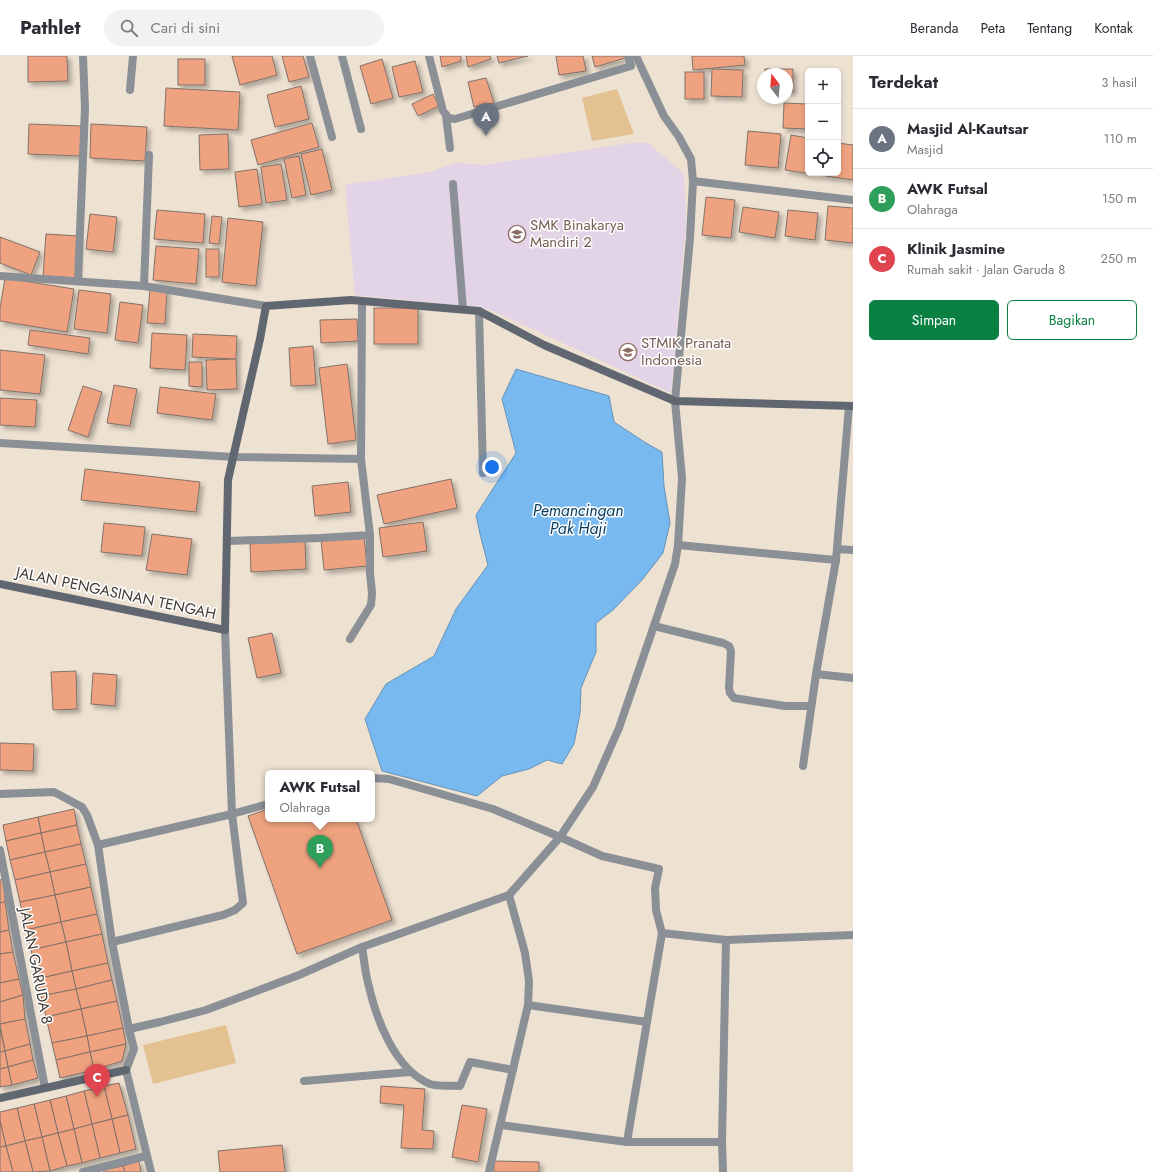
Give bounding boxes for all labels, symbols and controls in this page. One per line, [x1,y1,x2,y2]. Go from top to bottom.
search box [104,10,384,46]
text: Pathlet [20,14,80,41]
icon: search [118,17,140,39]
text: Cari di sini [150,17,220,39]
text: Beranda [910,18,959,38]
text: Peta [981,18,1005,38]
text: Tentang [1027,18,1072,38]
text: Kontak [1094,18,1133,38]
north arrow [757,68,793,104]
map controls [805,68,841,176]
button: + [805,68,841,104]
text: Terdekat [869,70,938,94]
text: 3 hasil [1101,73,1137,92]
pin: A [473,103,499,136]
button: − [805,104,841,140]
text: Masjid Al-Kautsar [907,118,1029,140]
text: A [877,129,887,148]
text: 110 m [1103,129,1137,148]
button: locate [805,140,841,176]
text: Masjid [907,140,943,159]
text: AWK Futsal [907,178,988,200]
text: B [878,189,886,208]
text: 150 m [1102,189,1137,208]
text: Olahraga [907,200,958,219]
place label: SMK Binakarya Mandiri 2 [530,214,624,253]
school or university icon: SMK Binakarya Mandiri 2 [507,224,527,244]
text: Klinik Jasmine [907,238,1005,260]
text: C [877,249,887,268]
text: 250 m [1100,249,1137,268]
text: Rumah sakit · Jalan Garuda 8 [907,260,1065,279]
button: Simpan [869,300,999,340]
button: Bagikan [1007,300,1137,340]
place label: STMIK Pranata Indonesia [641,332,731,371]
school or university icon: STMIK Pranata Indonesia [618,342,638,362]
your location [482,457,502,477]
water label: Pemancingan Pak Haji [533,499,623,540]
street label: JALAN PENGASINAN TENGAH [12,561,218,625]
popup [265,770,375,822]
text: AWK Futsal [280,776,360,798]
text: Olahraga [280,798,330,817]
pin: B [307,835,333,868]
street label: JALAN GARUDA 8 [14,904,58,1026]
pin: C [84,1064,110,1097]

